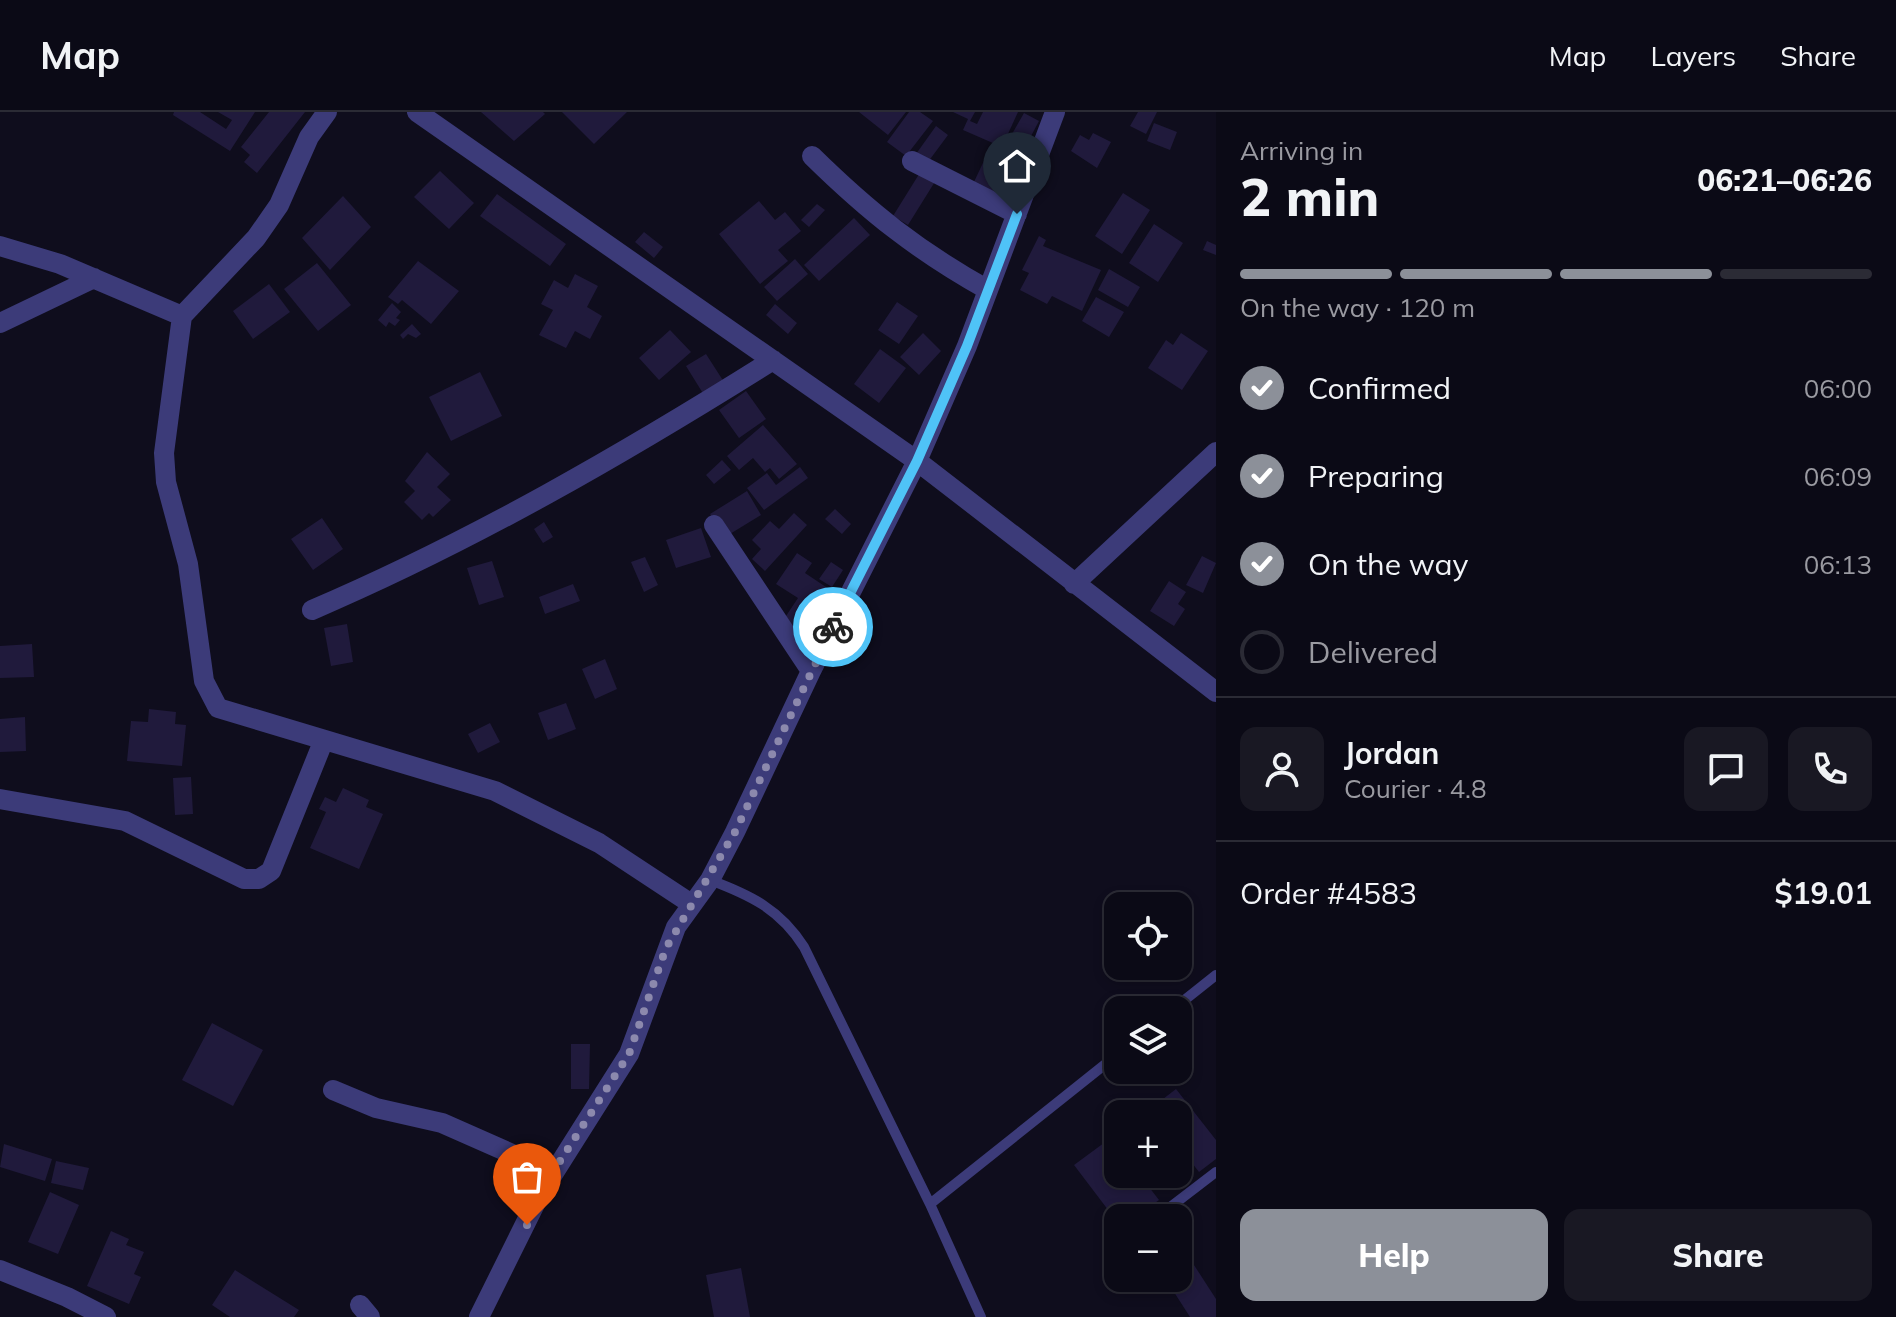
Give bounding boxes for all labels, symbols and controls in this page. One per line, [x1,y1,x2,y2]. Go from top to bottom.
text: Map [40,31,120,79]
text: Map [1549,38,1606,73]
text: Layers [1650,38,1736,73]
text: Share [1780,38,1856,73]
pin [983,132,1051,214]
text: Arriving in [1240,134,1363,167]
icon: home [995,144,1039,188]
text: 06:21–06:26 [1697,161,1872,199]
text: 2 min [1240,164,1379,229]
text: On the way · 120 m [1240,291,1475,324]
icon: check [1240,366,1284,410]
text: Confirmed [1308,369,1451,407]
text: 06:00 [1804,372,1872,405]
icon: check [1240,454,1284,498]
text: Preparing [1308,457,1444,495]
text: 06:09 [1804,460,1872,493]
icon: check [1240,542,1284,586]
text: On the way [1308,545,1468,583]
text: 06:13 [1804,548,1872,581]
courier [793,587,873,667]
icon: bike [811,605,855,649]
text: Delivered [1308,633,1438,671]
button: person [1240,727,1324,811]
button: chat [1684,727,1768,811]
button: phone [1788,727,1872,811]
text: Jordan [1344,734,1439,772]
text: Courier · 4.8 [1344,772,1487,805]
text: Order #4583 [1240,874,1417,912]
text: $19.01 [1775,874,1872,912]
map controls [1104,892,1192,1292]
button: locate [1104,892,1192,980]
button: layers [1104,996,1192,1084]
button: + [1104,1100,1192,1188]
pin [493,1143,561,1225]
icon: bag [505,1155,549,1199]
button: − [1104,1204,1192,1292]
button: Help [1240,1209,1548,1301]
button: Share [1564,1209,1872,1301]

